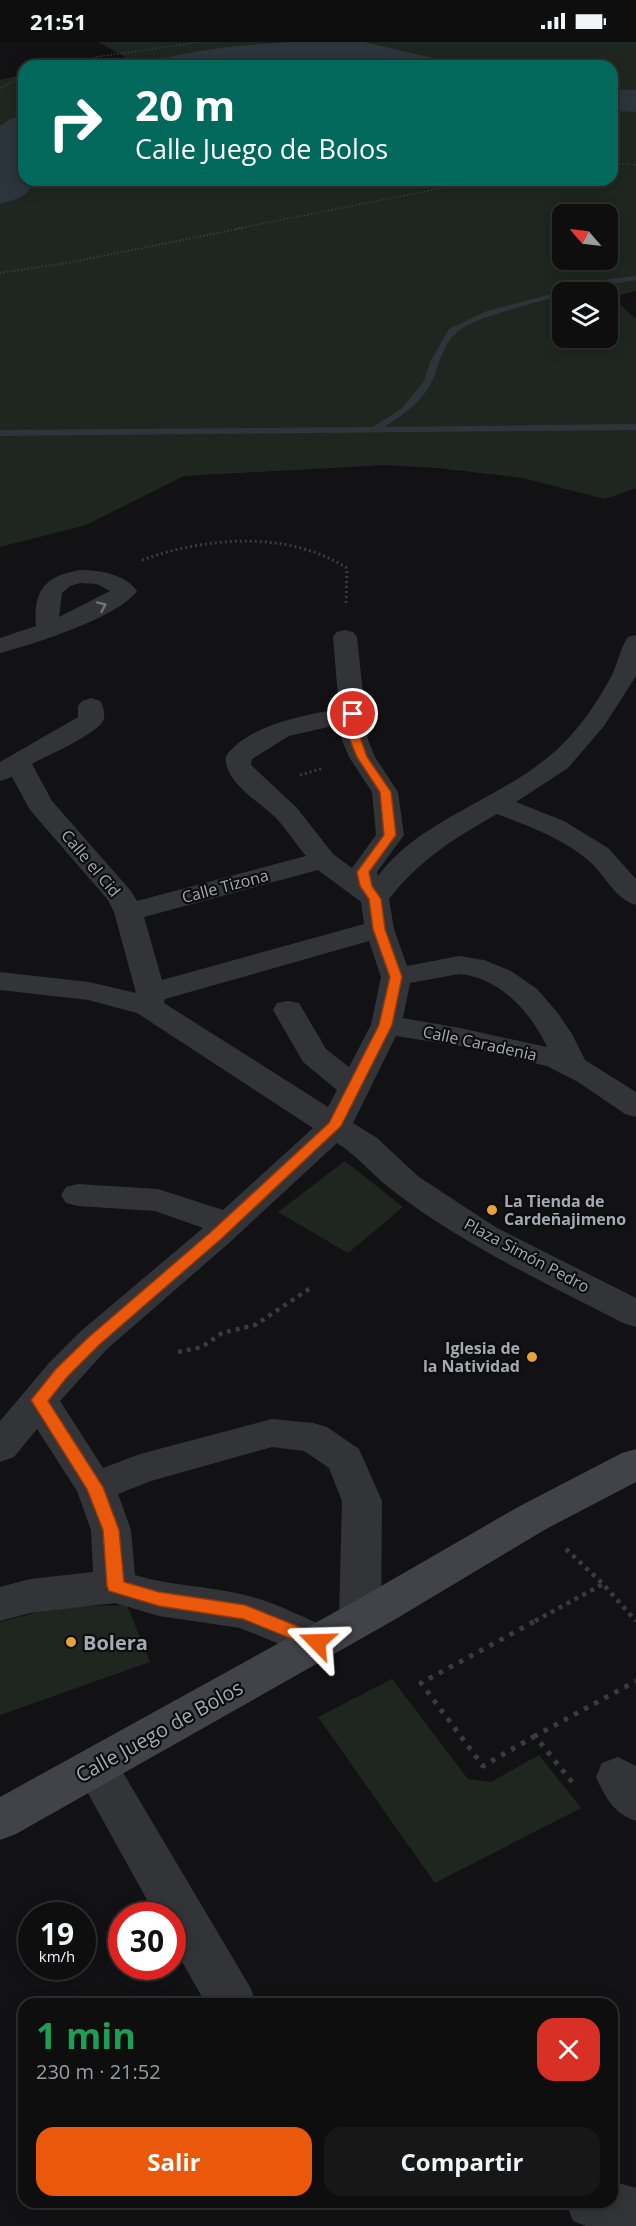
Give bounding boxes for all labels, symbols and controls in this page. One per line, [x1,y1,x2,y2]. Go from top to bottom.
text: 21:51 [30,6,87,36]
text: 20 m [135,76,235,133]
icon: right [36,84,114,162]
text: Calle Juego de Bolos [135,130,388,167]
north arrow [552,204,618,270]
map controls [552,204,618,348]
button: layers [552,282,618,348]
one-way arrow [96,601,107,613]
pin [327,688,378,739]
icon: arrive [336,697,369,730]
street label: Calle el Cid [56,825,126,901]
street label: Calle Tizona [179,864,271,908]
street label: Calle Caradenia [421,1020,539,1066]
place label: La Tienda de Cardeñajimeno [504,1190,626,1230]
marker: La Tienda de Cardeñajimeno [485,1203,499,1217]
street label: Plaza Simón Pedro [461,1213,593,1297]
place label: Iglesia de la Natividad [423,1337,520,1377]
marker: Iglesia de la Natividad [525,1350,539,1364]
position arrow [285,1610,349,1674]
place label: Bolera [83,1629,148,1656]
marker: Bolera [64,1635,78,1649]
street label: Calle Juego de Bolos [70,1674,248,1788]
speed limit sign: 30 [108,1902,186,1980]
text: 19 [40,1913,74,1954]
text: km/h [39,1946,75,1966]
text: 1 min [36,2011,136,2060]
button: close [537,2018,600,2081]
text: 230 m · 21:52 [36,2058,161,2085]
button: Salir [36,2127,312,2196]
button: Compartir [324,2127,600,2196]

